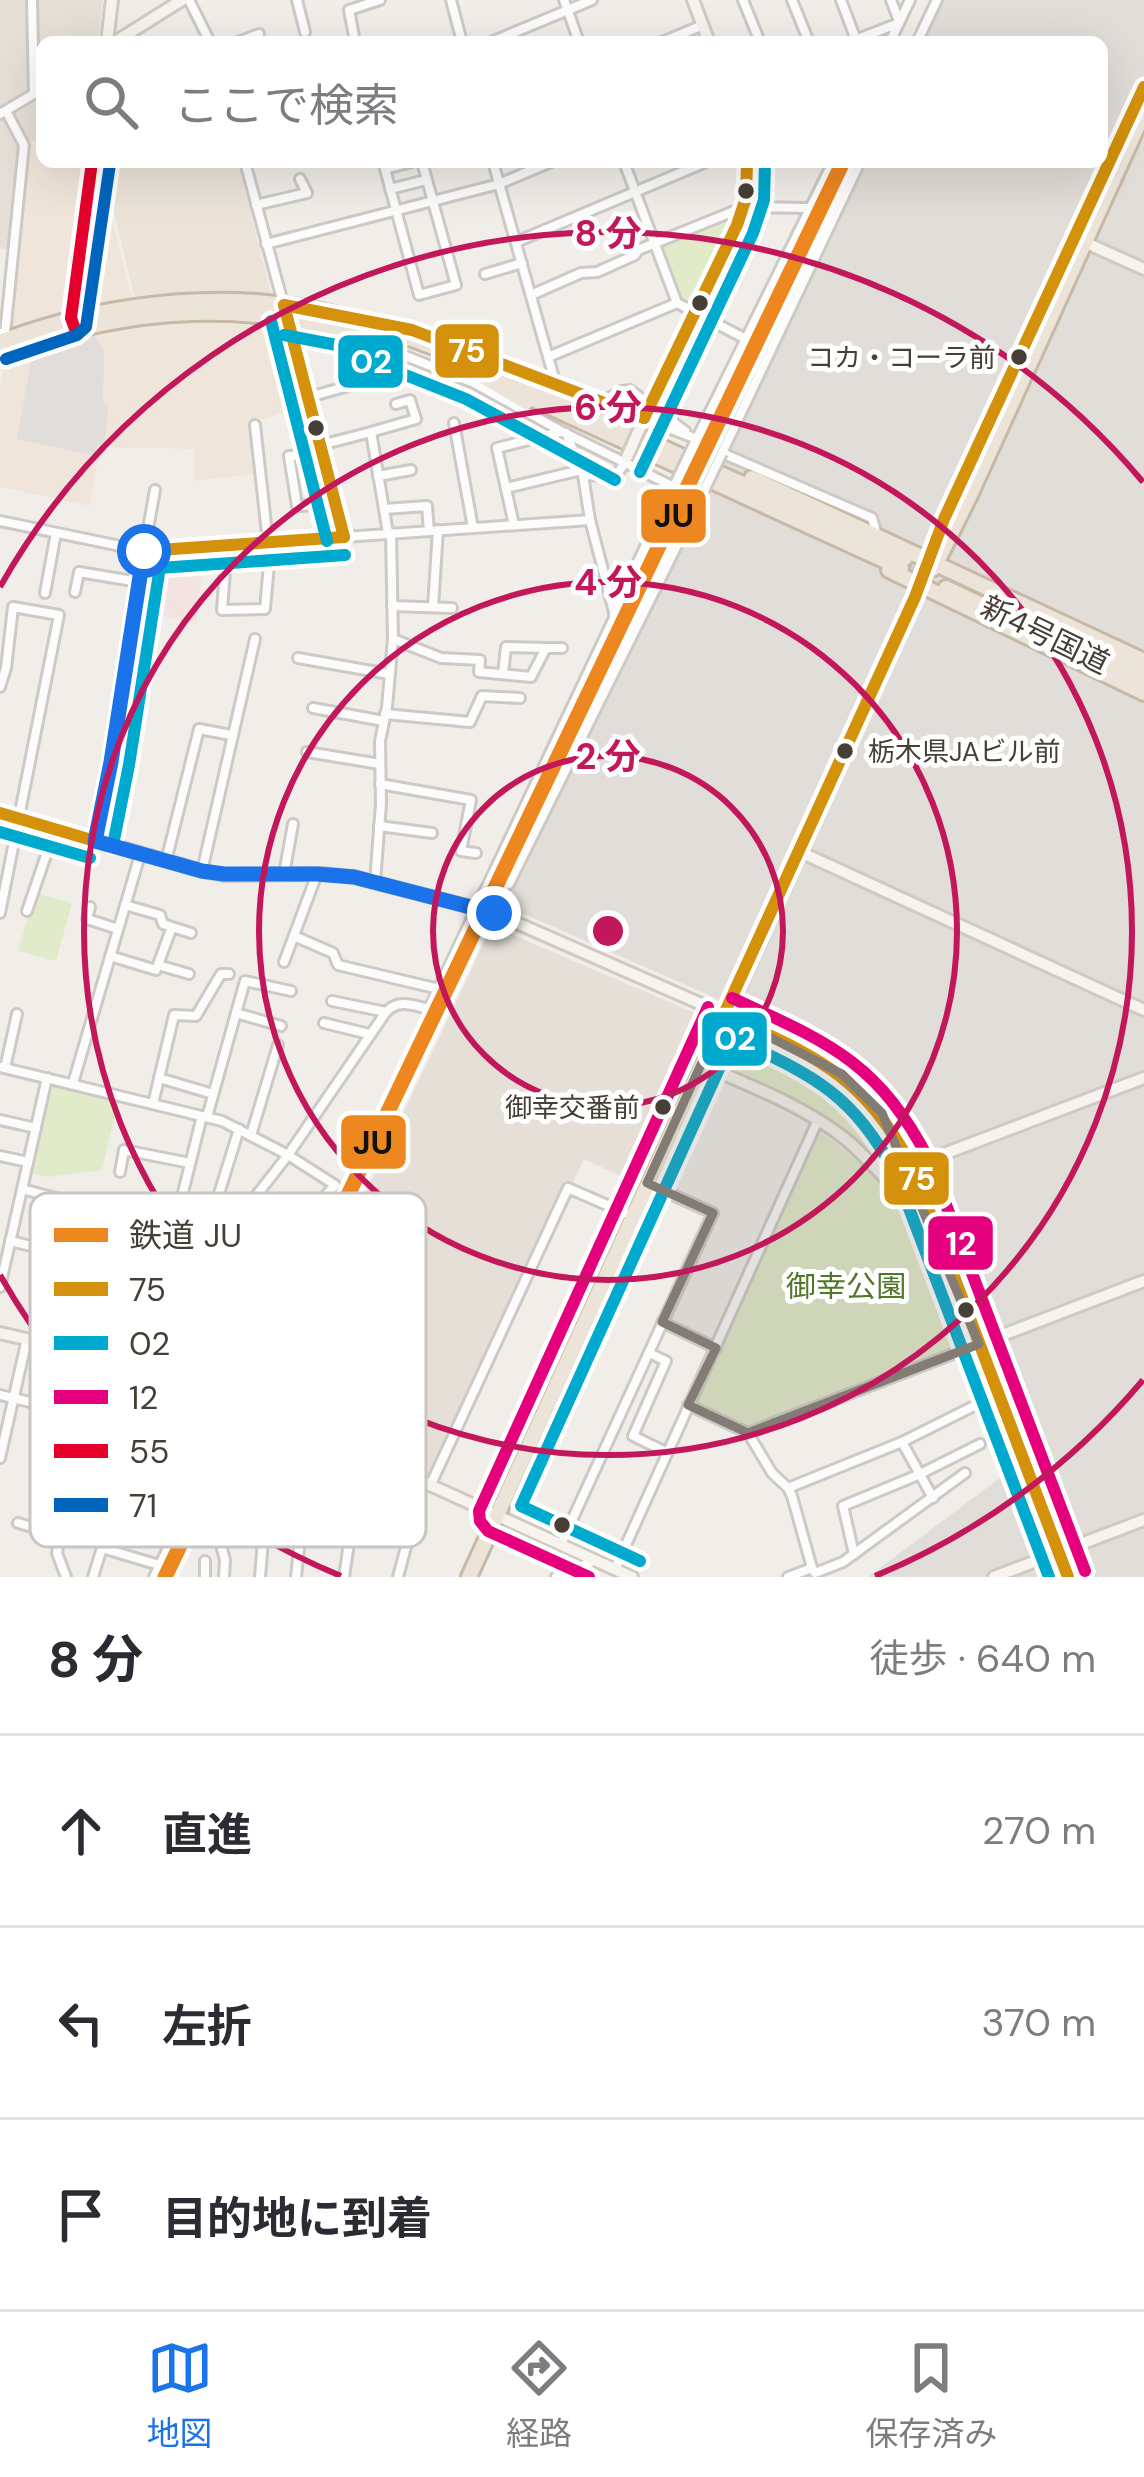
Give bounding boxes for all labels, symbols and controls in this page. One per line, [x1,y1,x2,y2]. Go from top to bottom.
search box [36,36,1108,168]
icon: search [78,69,144,135]
text: ここで検索 [174,76,399,135]
unlabelled marker [735,180,757,202]
text: 8 分 [574,210,642,257]
unlabelled marker [689,292,711,314]
line badge: 75 [433,322,501,380]
text: 75 [448,329,486,372]
line badge: 02 [336,333,405,390]
text: 02 [350,340,392,383]
place label: コカ・コーラ前 [807,340,996,375]
marker: コカ・コーラ前 [1008,346,1030,368]
text: 6 分 [574,384,642,431]
unlabelled marker [305,417,327,439]
line badge: JU [639,487,708,545]
text: JU [654,494,694,537]
route start [117,524,171,578]
text: 4 分 [574,559,642,606]
street label: 新4号国道 [975,587,1116,682]
text: 2 分 [575,733,641,780]
place label: 栃木県JAビル前 [868,734,1061,769]
marker: 栃木県JAビル前 [834,740,856,762]
route end [467,886,521,940]
centre of rings [587,910,629,952]
line badge: 02 [700,1010,769,1068]
text: 02 [714,1017,756,1060]
place label: 御幸交番前 [505,1090,640,1125]
marker: 御幸交番前 [652,1096,674,1118]
line badge: JU [339,1113,408,1171]
text: JU [353,1121,393,1164]
line badge: 75 [882,1150,951,1207]
text: 75 [898,1157,936,1200]
legend [30,1193,426,1547]
text: 鉄道 JU [129,1214,242,1257]
line badge: 12 [926,1214,995,1272]
text: 12 [945,1222,977,1265]
park label: 御幸公園 [786,1267,906,1306]
text: 75 [129,1268,166,1311]
unlabelled marker [955,1299,977,1321]
text: 02 [129,1322,170,1365]
text: 12 [129,1376,158,1419]
text: 55 [129,1430,169,1473]
text: 71 [129,1484,157,1527]
unlabelled marker [551,1514,573,1536]
text: 8 分 [48,1626,143,1693]
text: 徒歩 · 640 m [870,1633,1096,1684]
icon: ahead [48,1798,114,1864]
text: 直進 [162,1805,252,1864]
text: 270 m [982,1805,1096,1856]
icon: left [48,1990,114,2056]
text: 左折 [162,1997,252,2056]
text: 370 m [982,1997,1096,2048]
icon: arrive [48,2182,114,2248]
text: 目的地に到着 [162,2189,432,2248]
tab: 地図 [147,2335,213,2455]
tab: 経路 [506,2335,572,2455]
tab: 保存済み [865,2335,997,2455]

